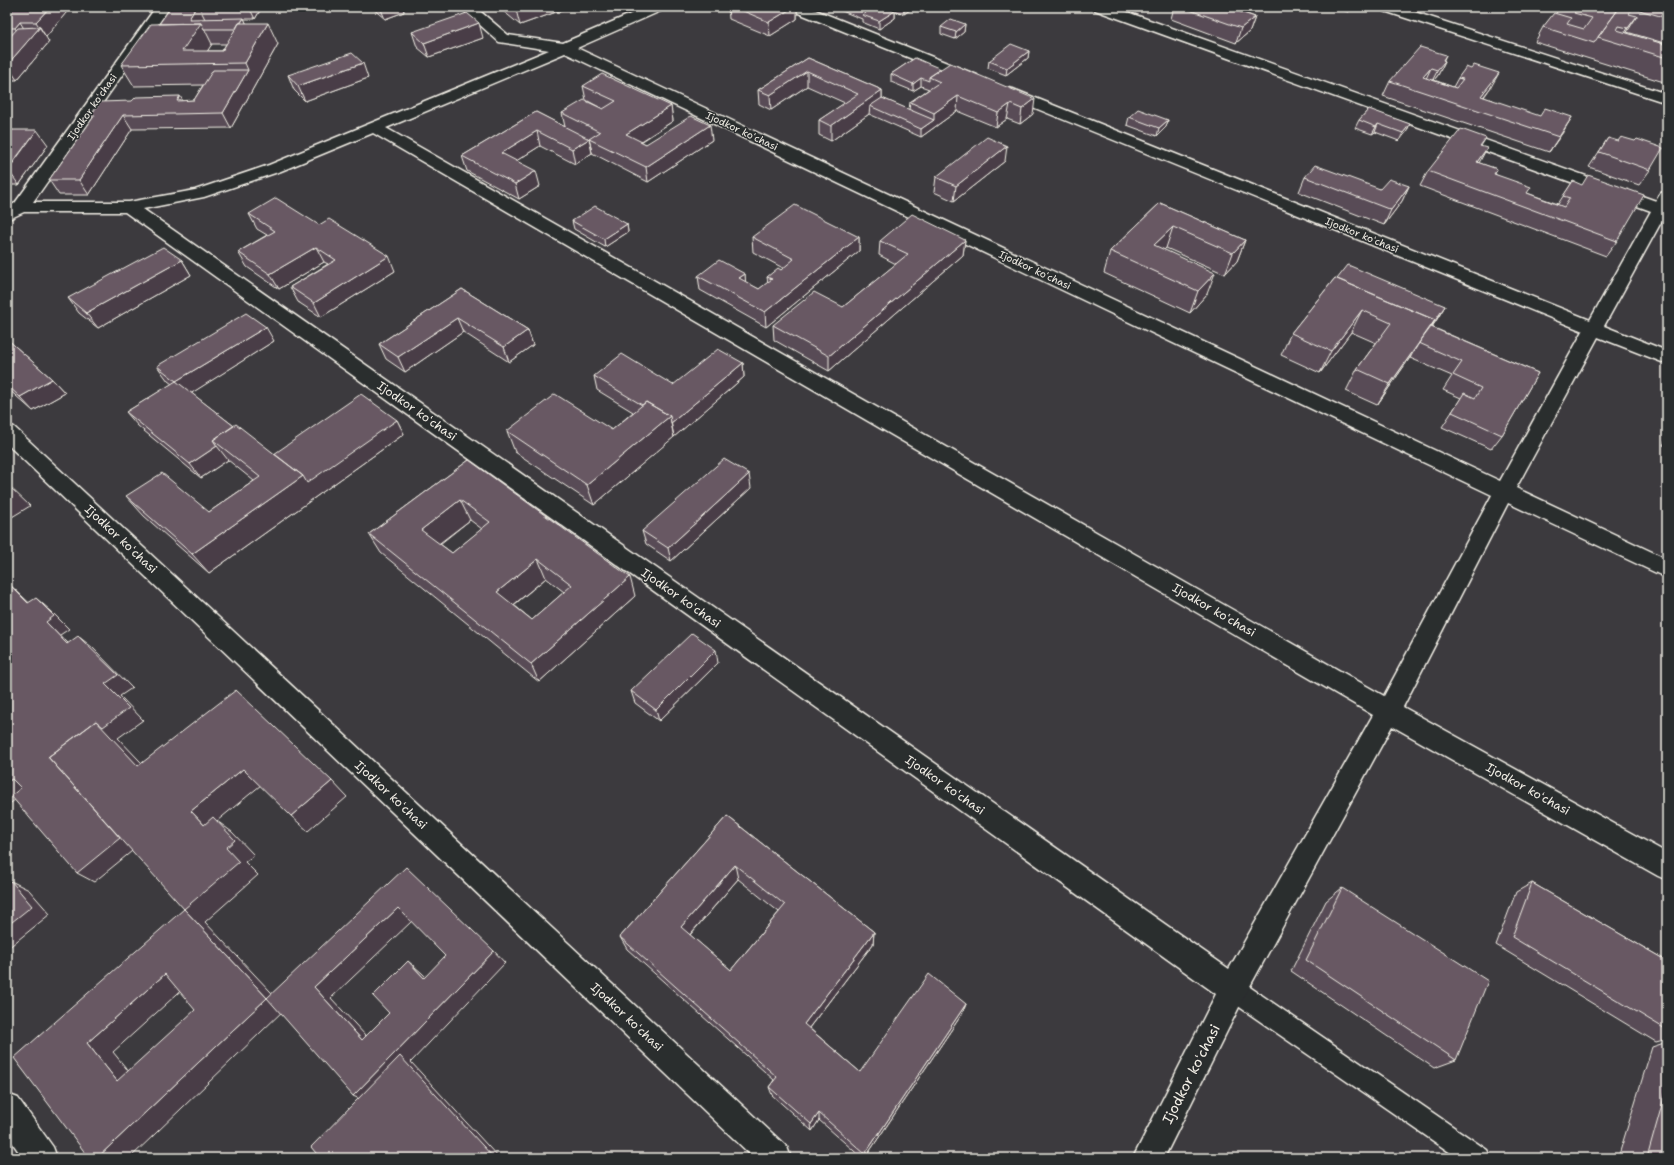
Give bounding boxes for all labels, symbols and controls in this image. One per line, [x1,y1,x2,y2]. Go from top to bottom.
street label: Ijodkor koʻchasi [64,71,120,143]
street label: Ijodkor koʻchasi [704,109,780,153]
street label: Ijodkor koʻchasi [1323,214,1401,256]
street label: Ijodkor koʻchasi [997,248,1073,292]
street label: Ijodkor koʻchasi [374,378,460,444]
street label: Ijodkor koʻchasi [81,501,161,577]
street label: Ijodkor koʻchasi [638,565,724,631]
street label: Ijodkor koʻchasi [1169,580,1259,640]
street label: Ijodkor koʻchasi [902,752,988,818]
street label: Ijodkor koʻchasi [351,757,431,833]
street label: Ijodkor koʻchasi [1483,759,1573,819]
street label: Ijodkor koʻchasi [587,979,667,1055]
street label: Ijodkor koʻchasi [1158,1021,1224,1127]

